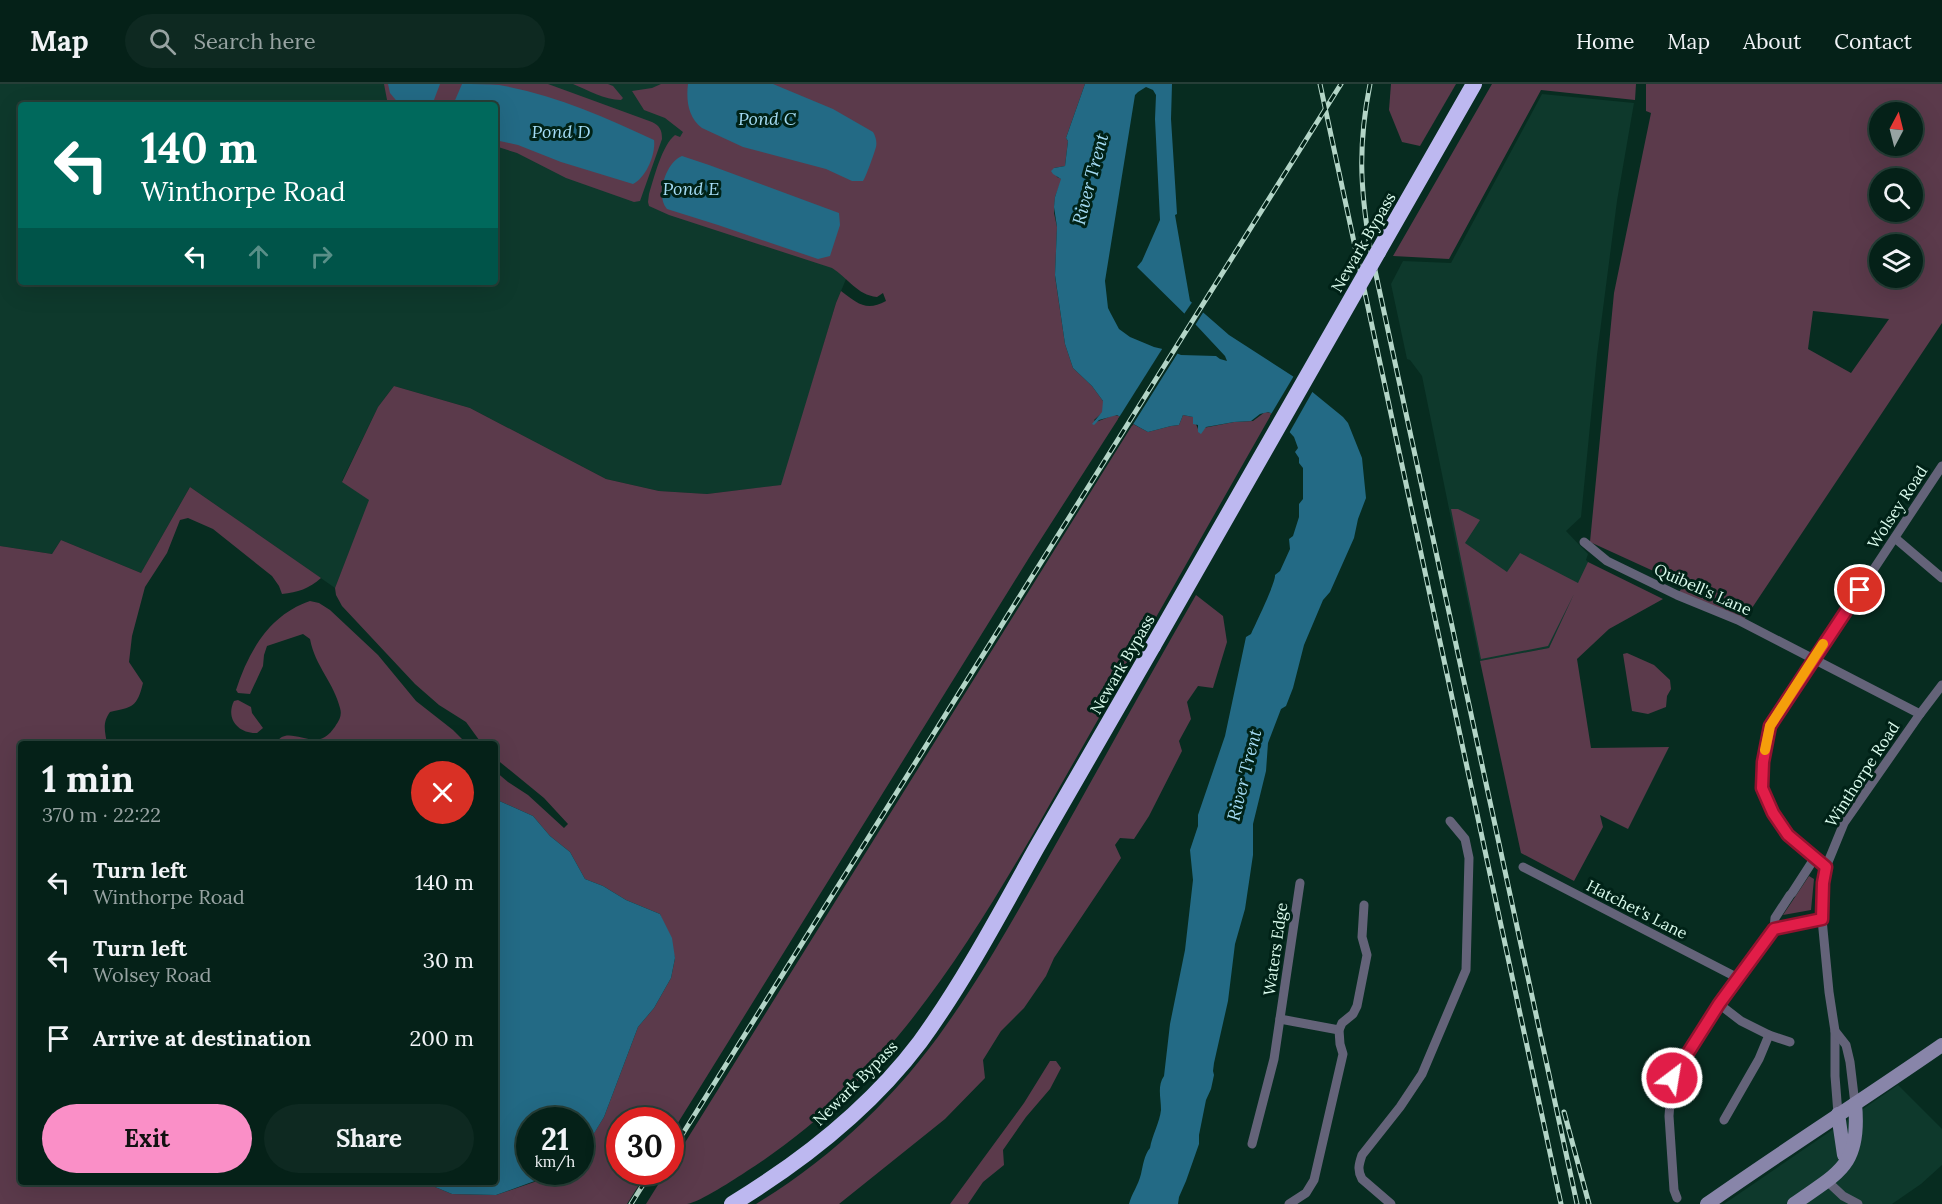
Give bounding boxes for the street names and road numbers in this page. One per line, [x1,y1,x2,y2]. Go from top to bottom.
street label: Newark Bypass [1326,188,1400,296]
street label: Wolsey Road [1863,461,1931,552]
street label: Quibell's Lane [1651,559,1755,620]
street label: Newark Bypass [1085,610,1159,718]
street label: Winthorpe Road [1821,717,1904,830]
street label: Hatchet's Lane [1583,875,1691,943]
street label: Waters Edge [1259,901,1291,997]
street label: Newark Bypass [808,1036,902,1130]

